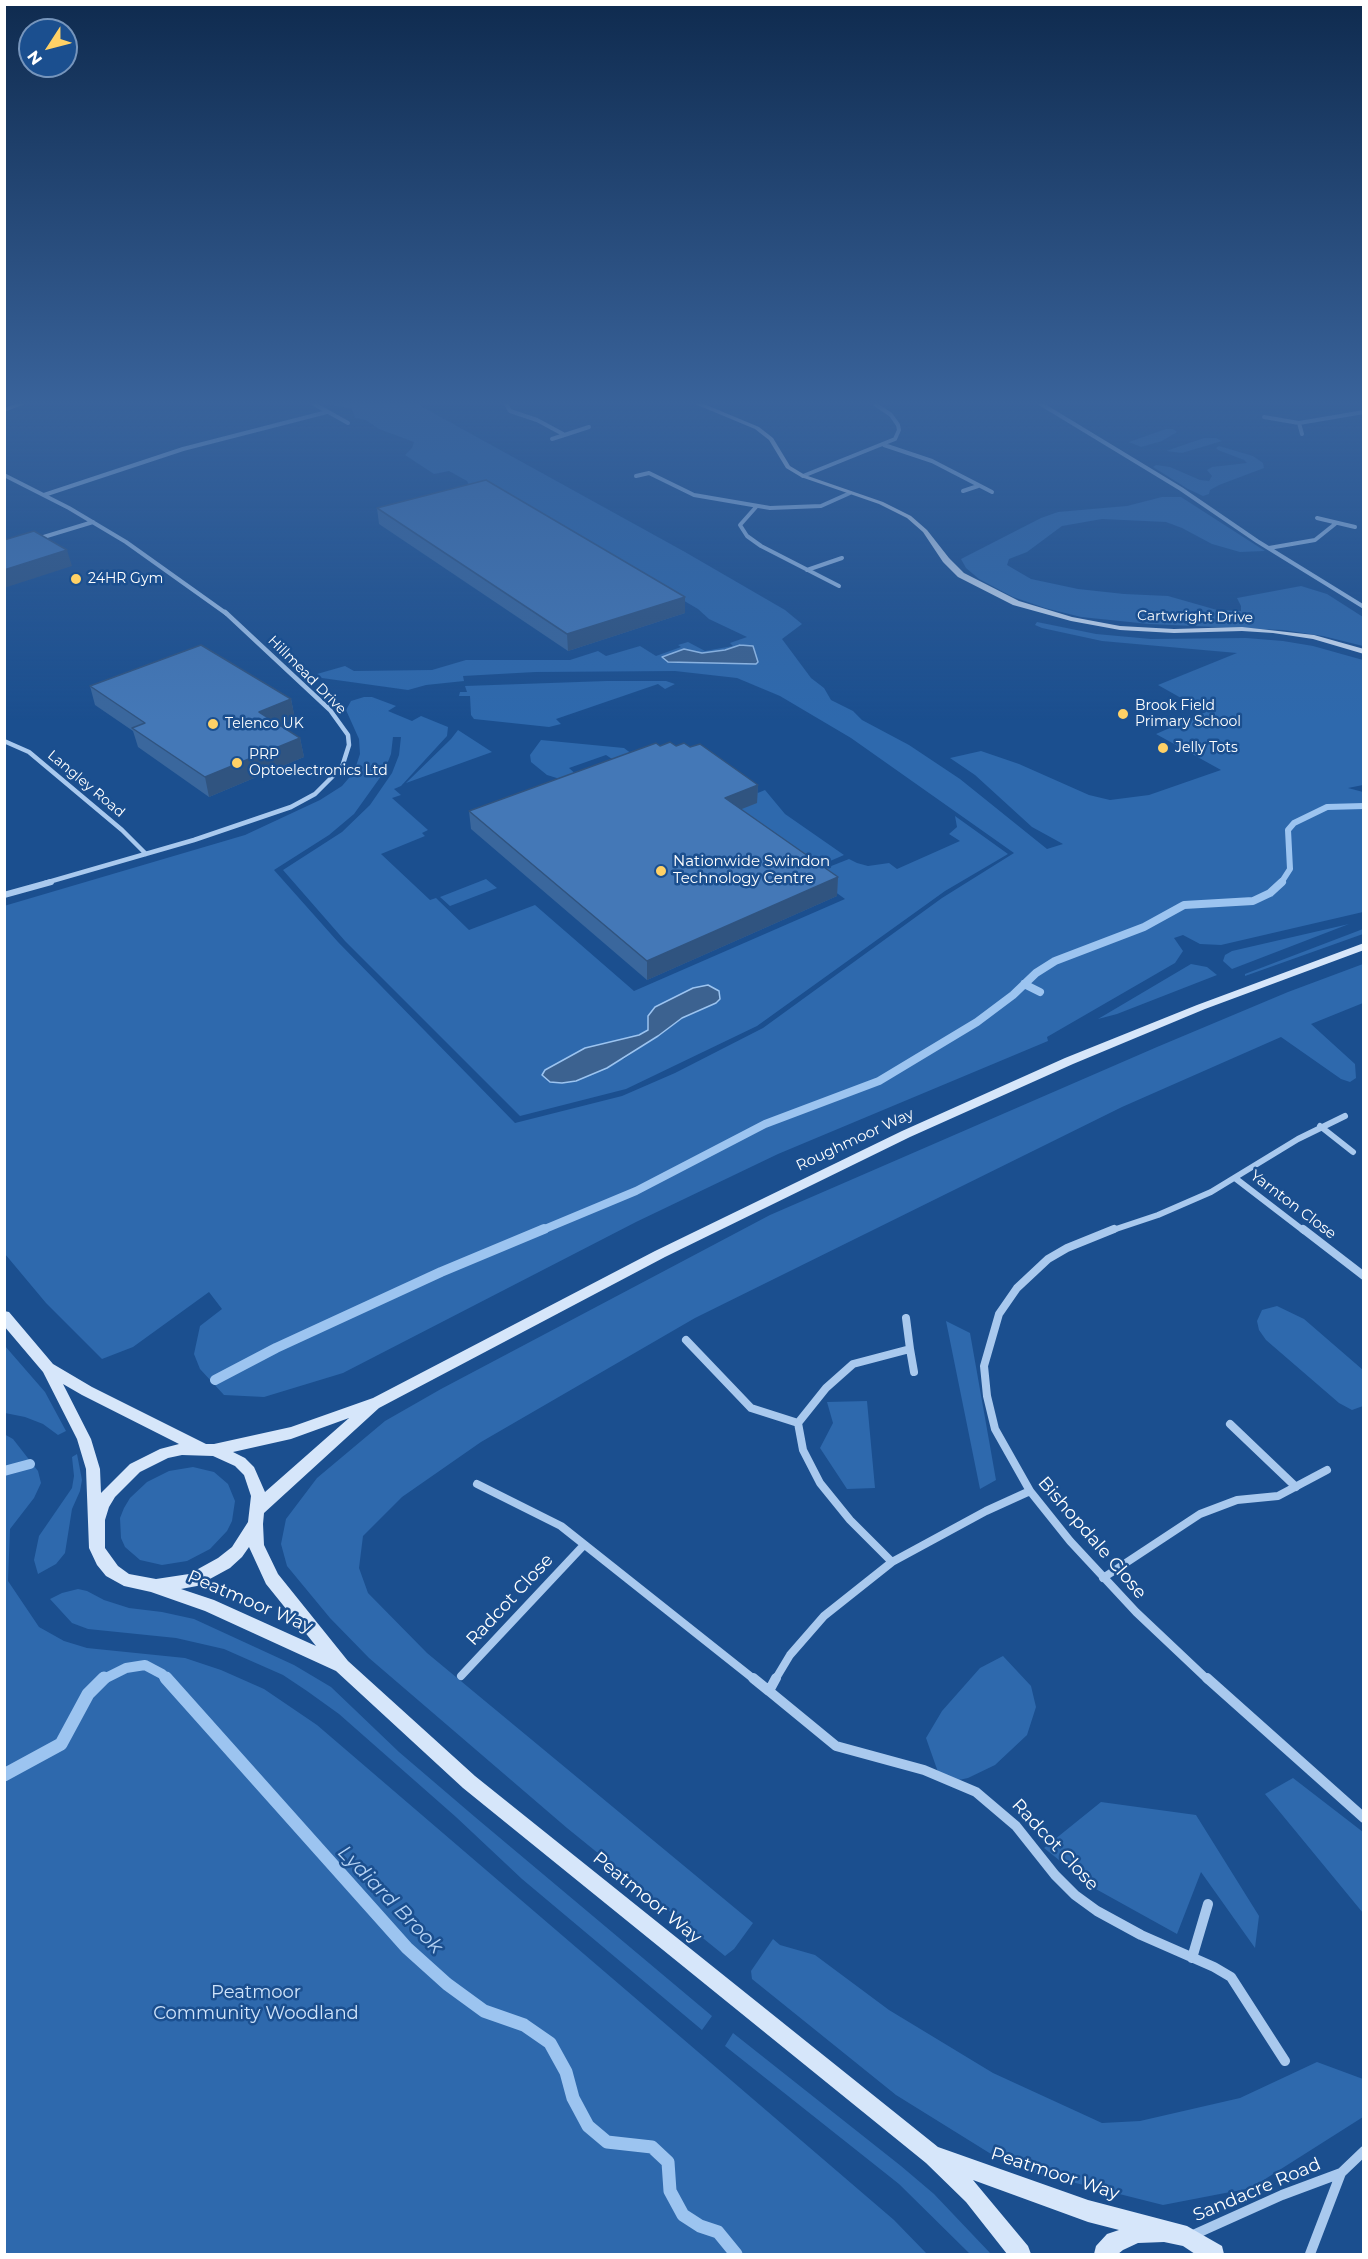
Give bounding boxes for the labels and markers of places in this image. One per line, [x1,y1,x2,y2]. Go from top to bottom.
place label: 24HR Gym [88,571,163,587]
marker: 24HR Gym [69,572,83,586]
place label: Brook Field Primary School [1135,698,1241,730]
marker: Brook Field Primary School [1116,707,1130,721]
place label: Telenco UK [225,716,304,732]
marker: Telenco UK [206,717,220,731]
place label: Jelly Tots [1175,740,1238,756]
marker: Jelly Tots [1156,741,1170,755]
place label: PRP Optoelectronics Ltd [249,747,388,780]
marker: PRP Optoelectronics Ltd [230,756,244,770]
place label: Nationwide Swindon Technology Centre [673,853,830,888]
marker: Nationwide Swindon Technology Centre [654,864,668,878]

